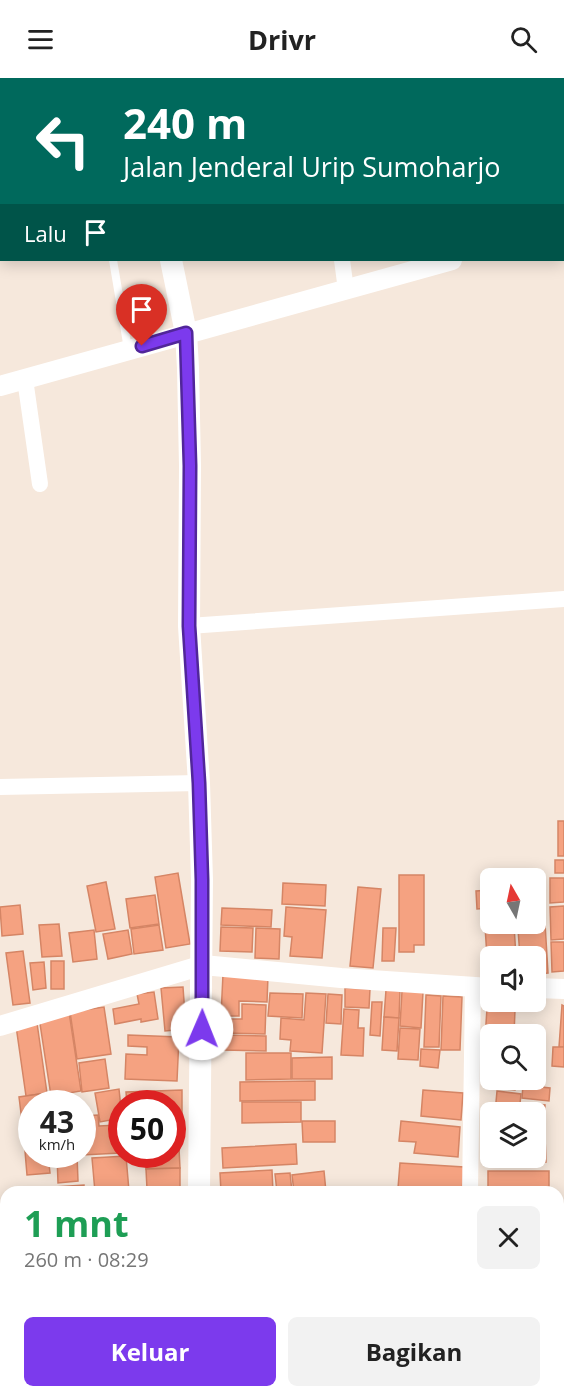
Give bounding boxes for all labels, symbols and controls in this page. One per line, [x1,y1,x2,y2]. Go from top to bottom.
text: Drivr [248,21,316,58]
icon: menu [24,23,57,56]
icon: search [507,23,540,56]
text: 240 m [123,94,247,151]
icon: left [24,102,102,180]
text: Jalan Jenderal Urip Sumoharjo [123,148,501,185]
icon: arrive [79,216,112,249]
text: Lalu [24,218,67,248]
pin [116,284,167,346]
icon: arrive [125,293,158,326]
north arrow [480,868,546,934]
map controls [480,868,546,1168]
button: sound [480,946,546,1012]
position arrow [170,997,234,1061]
button: search [480,1024,546,1090]
speed limit sign: 50 [108,1090,186,1168]
text: 43 [40,1101,74,1142]
button: layers [480,1102,546,1168]
text: km/h [39,1134,75,1154]
text: 1 mnt [24,1199,129,1248]
button: close [477,1206,540,1269]
text: 260 m · 08:29 [24,1246,149,1273]
button: Keluar [24,1317,276,1386]
button: Bagikan [288,1317,540,1386]

